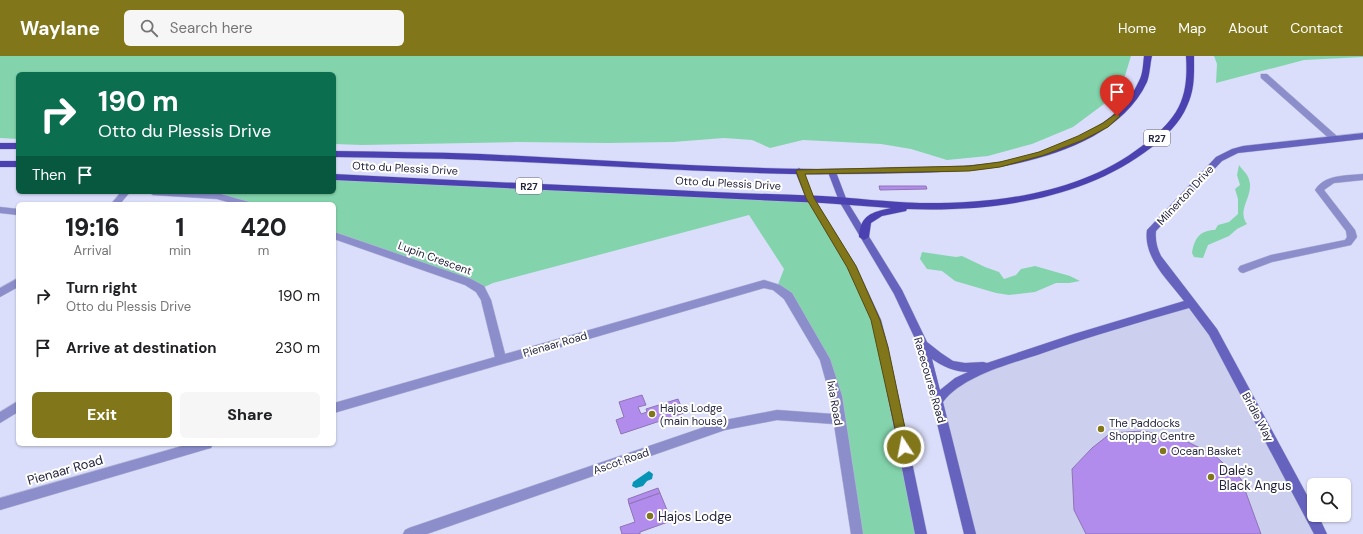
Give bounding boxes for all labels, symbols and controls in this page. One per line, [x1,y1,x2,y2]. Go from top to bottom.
search box [124,10,404,46]
text: Waylane [20,16,100,41]
icon: search [138,17,160,39]
text: Search here [170,18,253,38]
text: Home [1118,19,1156,37]
text: Map [1178,19,1206,37]
text: About [1228,19,1268,37]
text: Contact [1290,19,1343,37]
pin [1100,75,1134,116]
icon: arrive [1106,81,1128,103]
text: 190 m [98,83,179,120]
icon: right [32,88,84,140]
text: Otto du Plessis Drive [98,119,271,143]
road number: R27 [1144,130,1170,146]
street label: Otto du Plessis Drive [352,158,458,178]
street label: Milnerton Drive [1154,162,1216,228]
icon: arrive [74,164,96,186]
text: Then [32,165,66,185]
street label: Otto du Plessis Drive [675,173,781,193]
road number: R27 [516,178,542,194]
text: 19:16 [65,212,120,243]
text: 1 [176,212,184,243]
text: 420 [240,212,287,243]
street label: Lupin Crescent [396,238,474,278]
text: Arrival [74,242,111,259]
text: min [169,242,191,259]
text: m [258,242,269,259]
text: Turn right [66,278,137,298]
icon: right [32,285,54,307]
text: 190 m [278,286,320,306]
text: Otto du Plessis Drive [66,298,191,315]
street label: Pienaar Road [521,328,589,360]
street label: Racecourse Road [911,336,949,425]
icon: arrive [32,337,54,359]
text: Arrive at destination [66,338,217,358]
text: 230 m [275,338,320,358]
street label: Ixia Road [824,380,846,427]
street label: Bridle Way [1239,390,1277,444]
button: Exit [32,392,172,438]
button: Share [180,392,320,438]
place label: Hajos Lodge (main house) [660,401,727,428]
marker: Hajos Lodge (main house) [647,409,657,419]
place label: The Paddocks Shopping Centre [1109,416,1195,443]
marker: The Paddocks Shopping Centre [1096,424,1106,434]
position arrow [883,426,925,468]
place label: Ocean Basket [1171,444,1241,458]
street label: Ascot Road [591,445,651,477]
marker: Ocean Basket [1158,446,1168,456]
street label: Pienaar Road [25,451,105,489]
place label: Dale's Black Angus [1219,462,1292,494]
marker: Dale's Black Angus [1206,472,1216,482]
map controls [1307,478,1351,522]
button: search [1307,478,1351,522]
place label: Hajos Lodge [658,508,732,525]
marker: Hajos Lodge [645,511,655,521]

